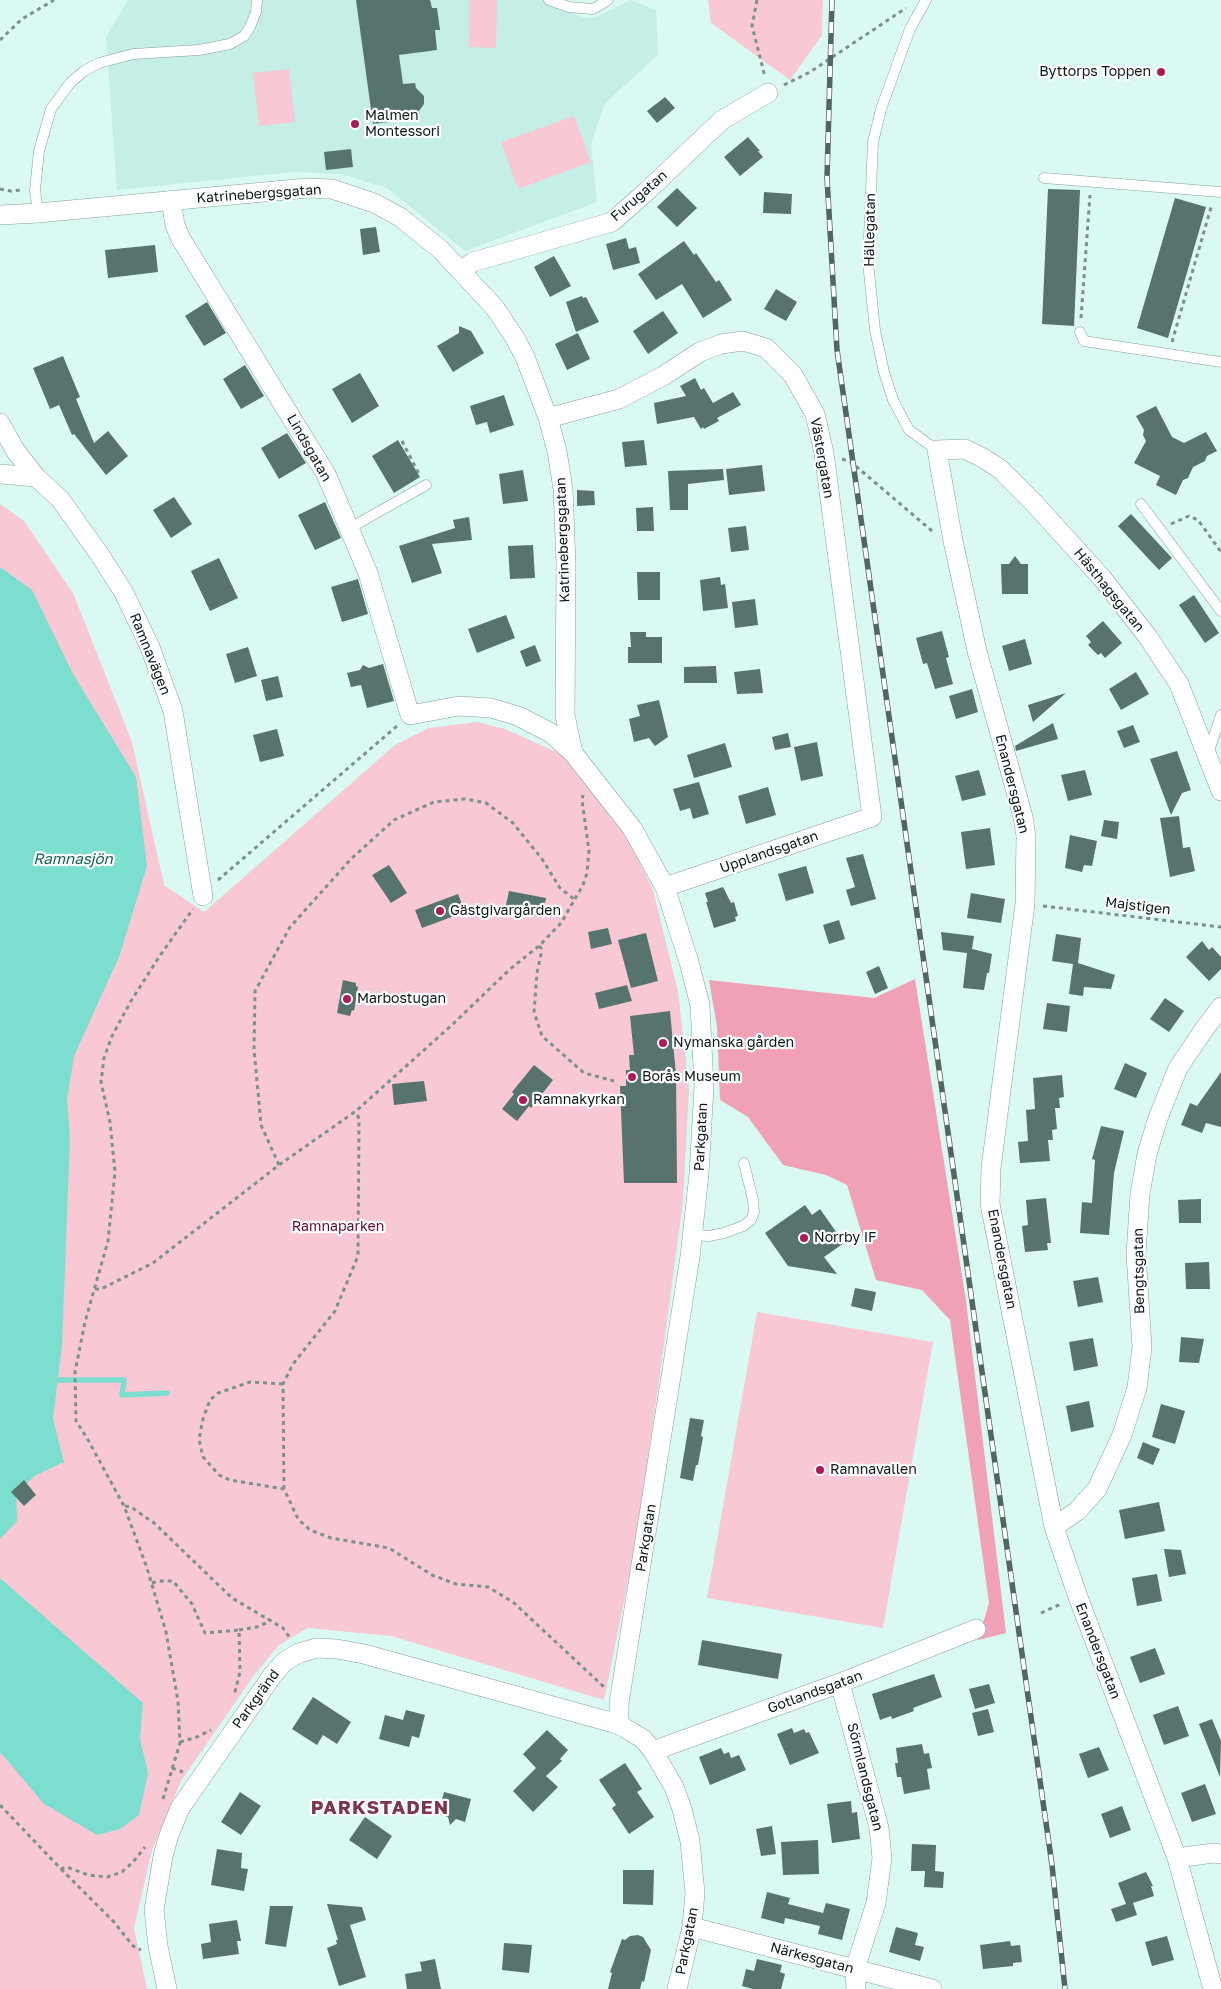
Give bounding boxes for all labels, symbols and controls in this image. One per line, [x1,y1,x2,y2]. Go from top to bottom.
place label: Byttorps Toppen [1039,64,1151,80]
marker: Byttorps Toppen [1155,66,1167,78]
place label: Malmen Montessori [365,108,440,140]
marker: Malmen Montessori [349,118,361,130]
street label: Furugatan [607,167,671,225]
street label: Katrinebergsgatan [196,181,322,207]
street label: Hällegatan [861,193,879,267]
street label: Lindsgatan [283,411,335,485]
street label: Västergatan [807,416,837,500]
street label: Katrinebergsgatan [552,477,574,603]
street label: Hästhagsgatan [1070,545,1148,635]
street label: Ramnavägen [126,611,174,697]
street label: Enandersgatan [992,733,1032,835]
street label: Upplandsgatan [718,827,820,877]
water label: Ramnasjön [33,850,113,868]
street label: Majstigen [1104,894,1172,918]
place label: Gästgivargården [450,903,561,919]
marker: Gästgivargården [434,905,446,917]
place label: Marbostugan [357,991,446,1007]
marker: Marbostugan [341,993,353,1005]
place label: Nymanska gården [673,1035,794,1051]
marker: Nymanska gården [657,1037,669,1049]
place label: Borås Museum [642,1069,741,1085]
marker: Borås Museum [626,1071,638,1083]
place label: Ramnakyrkan [533,1092,625,1108]
marker: Ramnakyrkan [517,1094,529,1106]
street label: Parkgatan [691,1102,711,1172]
street label: Enandersgatan [984,1207,1020,1311]
park label: Ramnaparken [292,1219,384,1235]
street label: Bengtsgatan [1130,1228,1148,1314]
place label: Norrby IF [814,1230,876,1246]
marker: Norrby IF [798,1232,810,1244]
place label: Ramnavallen [830,1462,917,1478]
marker: Ramnavallen [814,1464,826,1476]
street label: Parkgatan [632,1503,660,1573]
street label: Enandersgatan [1072,1600,1124,1702]
street label: Parkgränd [229,1666,283,1732]
street label: Gotlandsgatan [765,1667,865,1717]
street label: Sörmlandsgatan [843,1721,887,1833]
district label: PARKSTADEN [310,1797,450,1819]
street label: Parkgatan [672,1906,702,1976]
street label: Närkesgatan [768,1939,856,1977]

